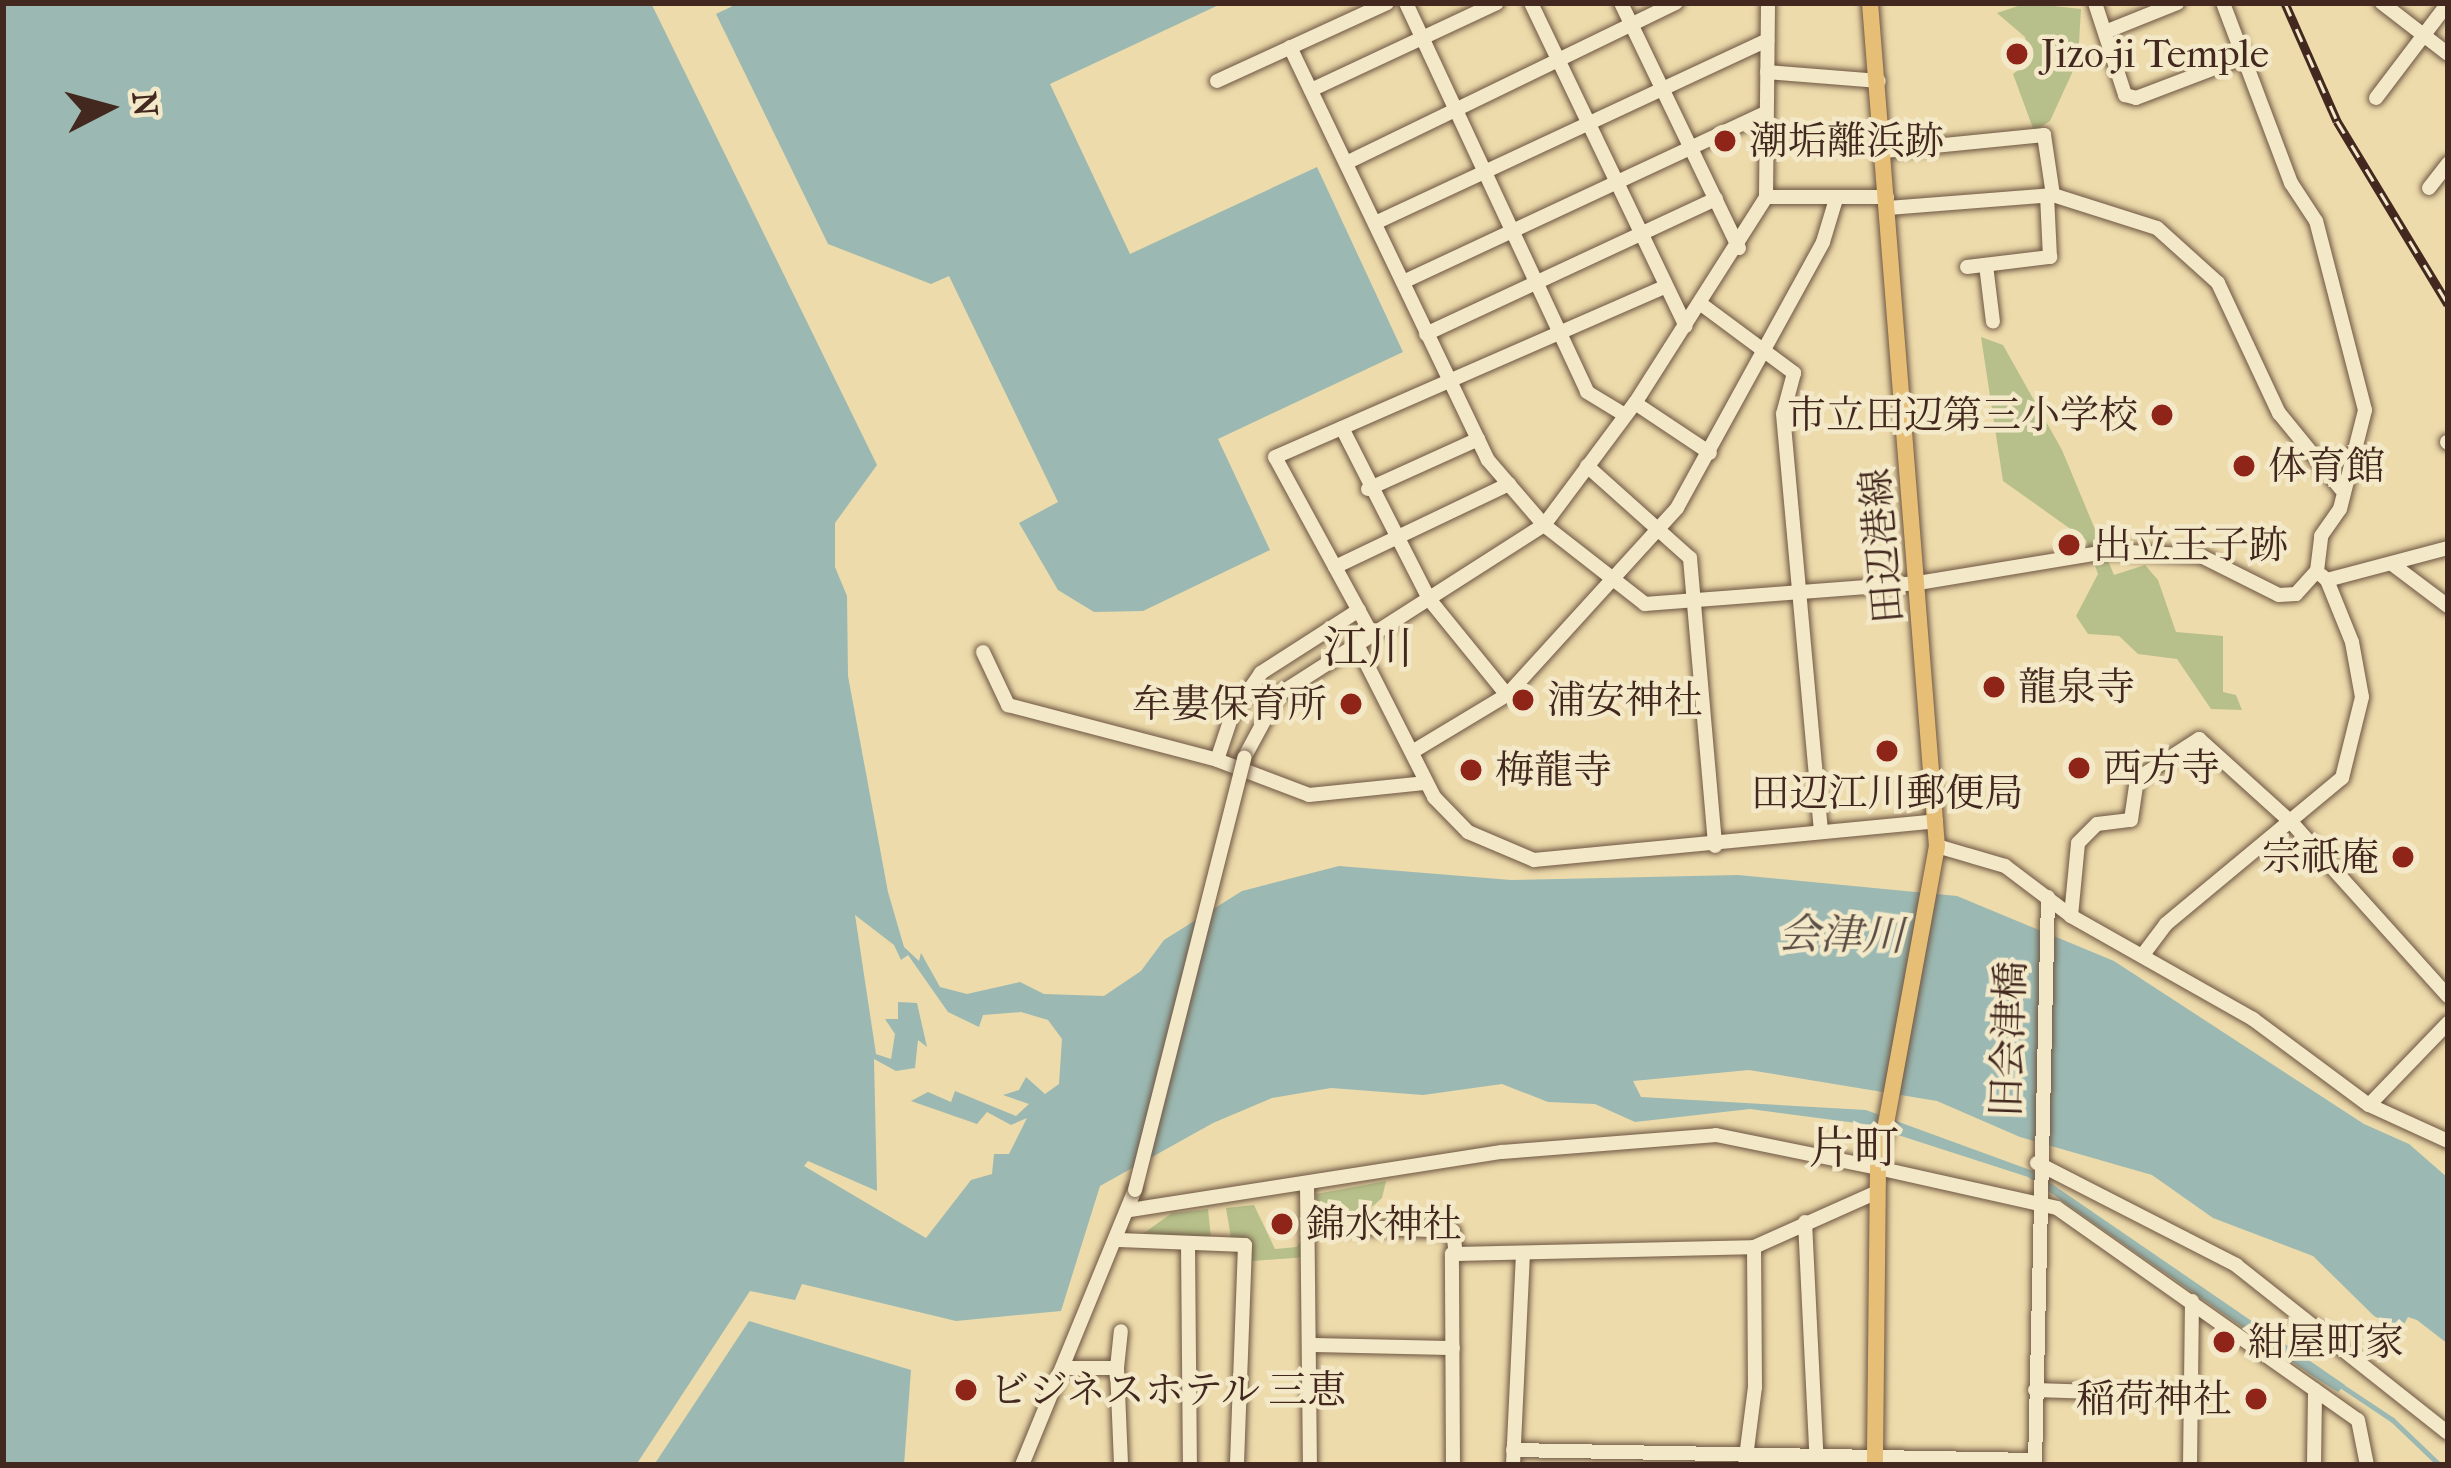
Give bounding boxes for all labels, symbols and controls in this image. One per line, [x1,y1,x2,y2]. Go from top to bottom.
place label: Jizo-ji Temple [2041,31,2269,77]
marker: Jizo-ji Temple [2004,41,2030,67]
north arrow [48,48,168,168]
text: N [124,90,165,119]
place label: 潮垢離浜跡 [1749,118,1944,164]
marker: 潮垢離浜跡 [1712,128,1738,154]
place label: 市立田辺第三小学校 [1787,392,2138,438]
marker: 市立田辺第三小学校 [2149,402,2175,428]
place label: 体育館 [2268,443,2385,489]
marker: 体育館 [2231,453,2257,479]
street label: 田辺港線 [1852,466,1912,626]
place label: 出立王子跡 [2093,522,2288,568]
marker: 出立王子跡 [2056,532,2082,558]
district label: 江川 [1323,622,1413,676]
place label: 龍泉寺 [2018,664,2135,710]
marker: 龍泉寺 [1981,674,2007,700]
place label: 浦安神社 [1547,677,1703,723]
place label: 牟婁保育所 [1132,681,1327,727]
marker: 浦安神社 [1510,687,1536,713]
marker: 牟婁保育所 [1338,691,1364,717]
marker: 田辺江川郵便局 [1874,738,1900,764]
place label: 西方寺 [2103,745,2220,791]
place label: 梅龍寺 [1495,747,1612,793]
marker: 西方寺 [2066,755,2092,781]
marker: 梅龍寺 [1458,757,1484,783]
place label: 田辺江川郵便局 [1751,770,2023,816]
place label: 宗祇庵 [2262,834,2379,880]
marker: 宗祇庵 [2390,844,2416,870]
water label: 会津川 [1778,910,1904,962]
street label: 旧会津橋 [1983,960,2035,1118]
district label: 片町 [1809,1122,1899,1176]
place label: 錦水神社 [1306,1201,1462,1247]
marker: 錦水神社 [1269,1211,1295,1237]
place label: 紺屋町家 [2248,1319,2404,1365]
marker: 紺屋町家 [2211,1329,2237,1355]
place label: ビジネスホテル 三恵 [990,1367,1349,1413]
place label: 稲荷神社 [2076,1376,2232,1422]
marker: ビジネスホテル 三恵 [953,1377,979,1403]
marker: 稲荷神社 [2243,1386,2269,1412]

